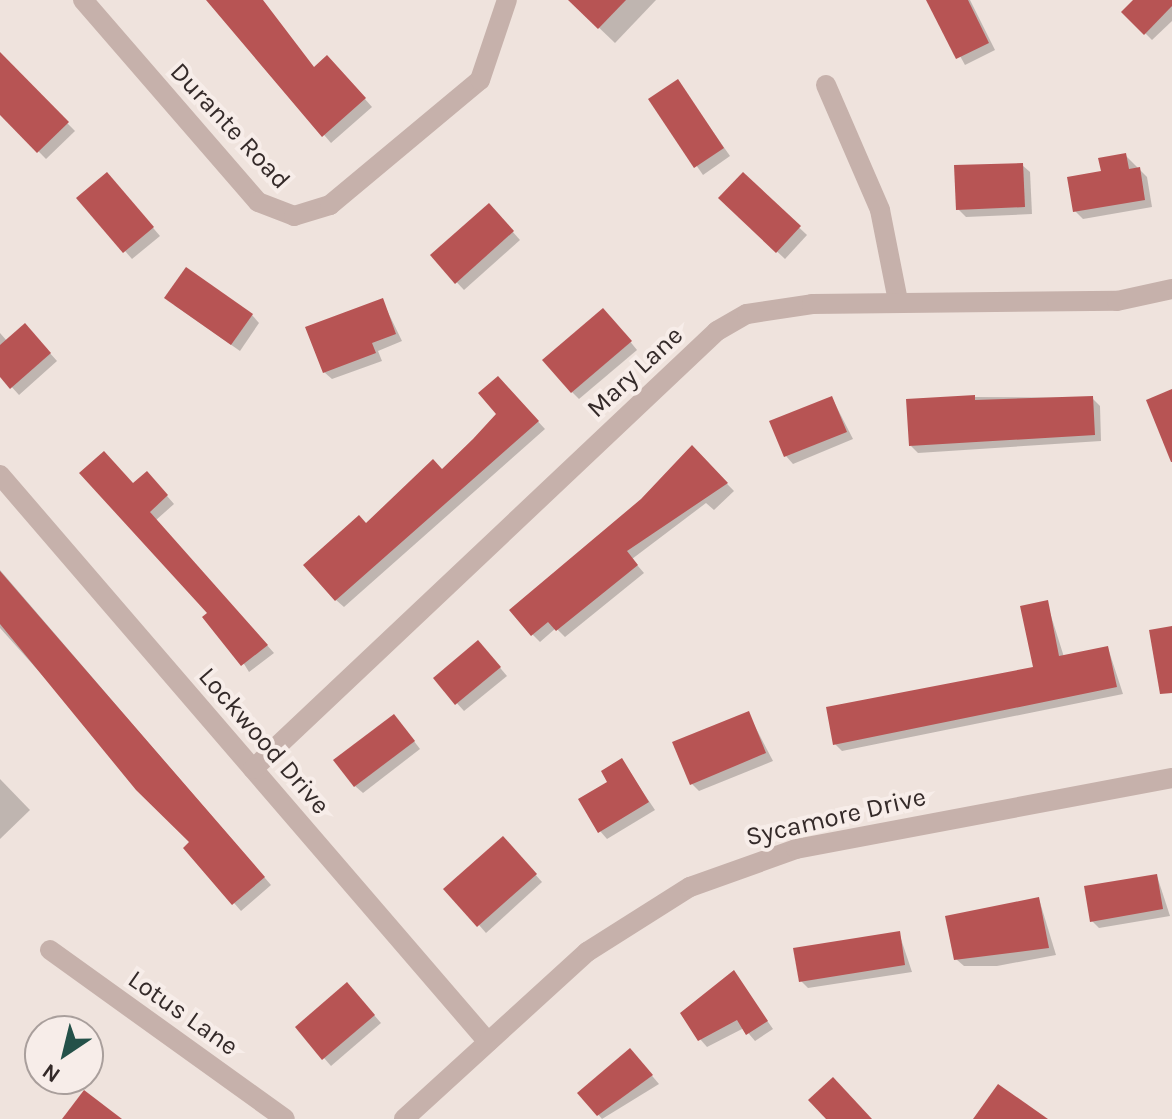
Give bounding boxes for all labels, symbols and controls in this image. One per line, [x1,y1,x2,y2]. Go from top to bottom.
street label: Durante Road [164,56,296,196]
street label: Mary Lane [581,320,689,424]
street label: Lockwood Drive [192,661,336,821]
street label: Sycamore Drive [743,781,929,853]
street label: Lotus Lane [122,964,244,1062]
north arrow [24,1015,104,1095]
text: N [37,1058,65,1088]

